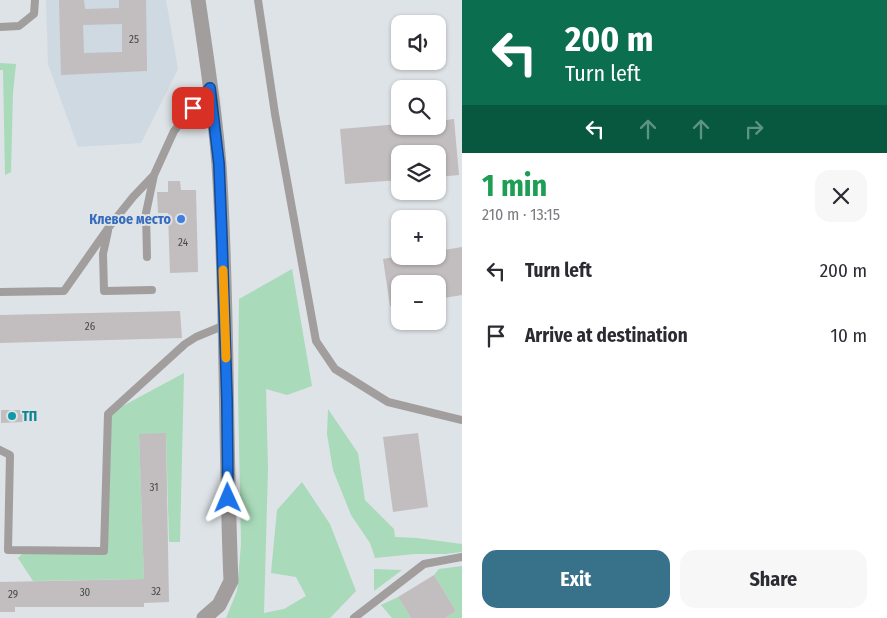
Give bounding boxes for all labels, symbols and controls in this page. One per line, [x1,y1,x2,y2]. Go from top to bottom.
map controls [391,15,446,330]
button: sound [391,15,446,70]
text: 200 m [565,18,653,60]
icon: left [482,20,547,85]
house number: 25 [129,33,139,46]
text: Turn left [565,60,641,87]
button: search [391,80,446,135]
pin [172,87,214,129]
icon: arrive [179,94,207,122]
icon: left [581,115,609,143]
icon: ahead [634,115,662,143]
icon: ahead [687,115,715,143]
icon: right [740,115,768,143]
button: layers [391,145,446,200]
text: 1 min [482,168,547,204]
button: close [815,170,867,222]
text: 210 m · 13:15 [482,205,560,224]
button: + [391,210,446,265]
place label: Клевое место [89,211,172,228]
marker: Клевое место [175,213,187,225]
house number: 24 [178,236,189,249]
icon: left [482,257,510,285]
text: Turn left [525,259,592,282]
text: 200 m [820,259,867,282]
button: − [391,275,446,330]
house number: 26 [85,320,96,333]
icon: arrive [482,322,510,350]
text: Arrive at destination [525,324,688,347]
text: 10 m [831,324,867,347]
place label: ТП [22,408,37,425]
marker: ТП [6,410,18,422]
position arrow [201,471,253,523]
house number: 31 [150,481,159,494]
button: Exit [482,550,670,608]
button: Share [680,550,867,608]
house number: 32 [151,585,161,598]
house number: 30 [80,586,91,599]
house number: 29 [8,588,18,601]

